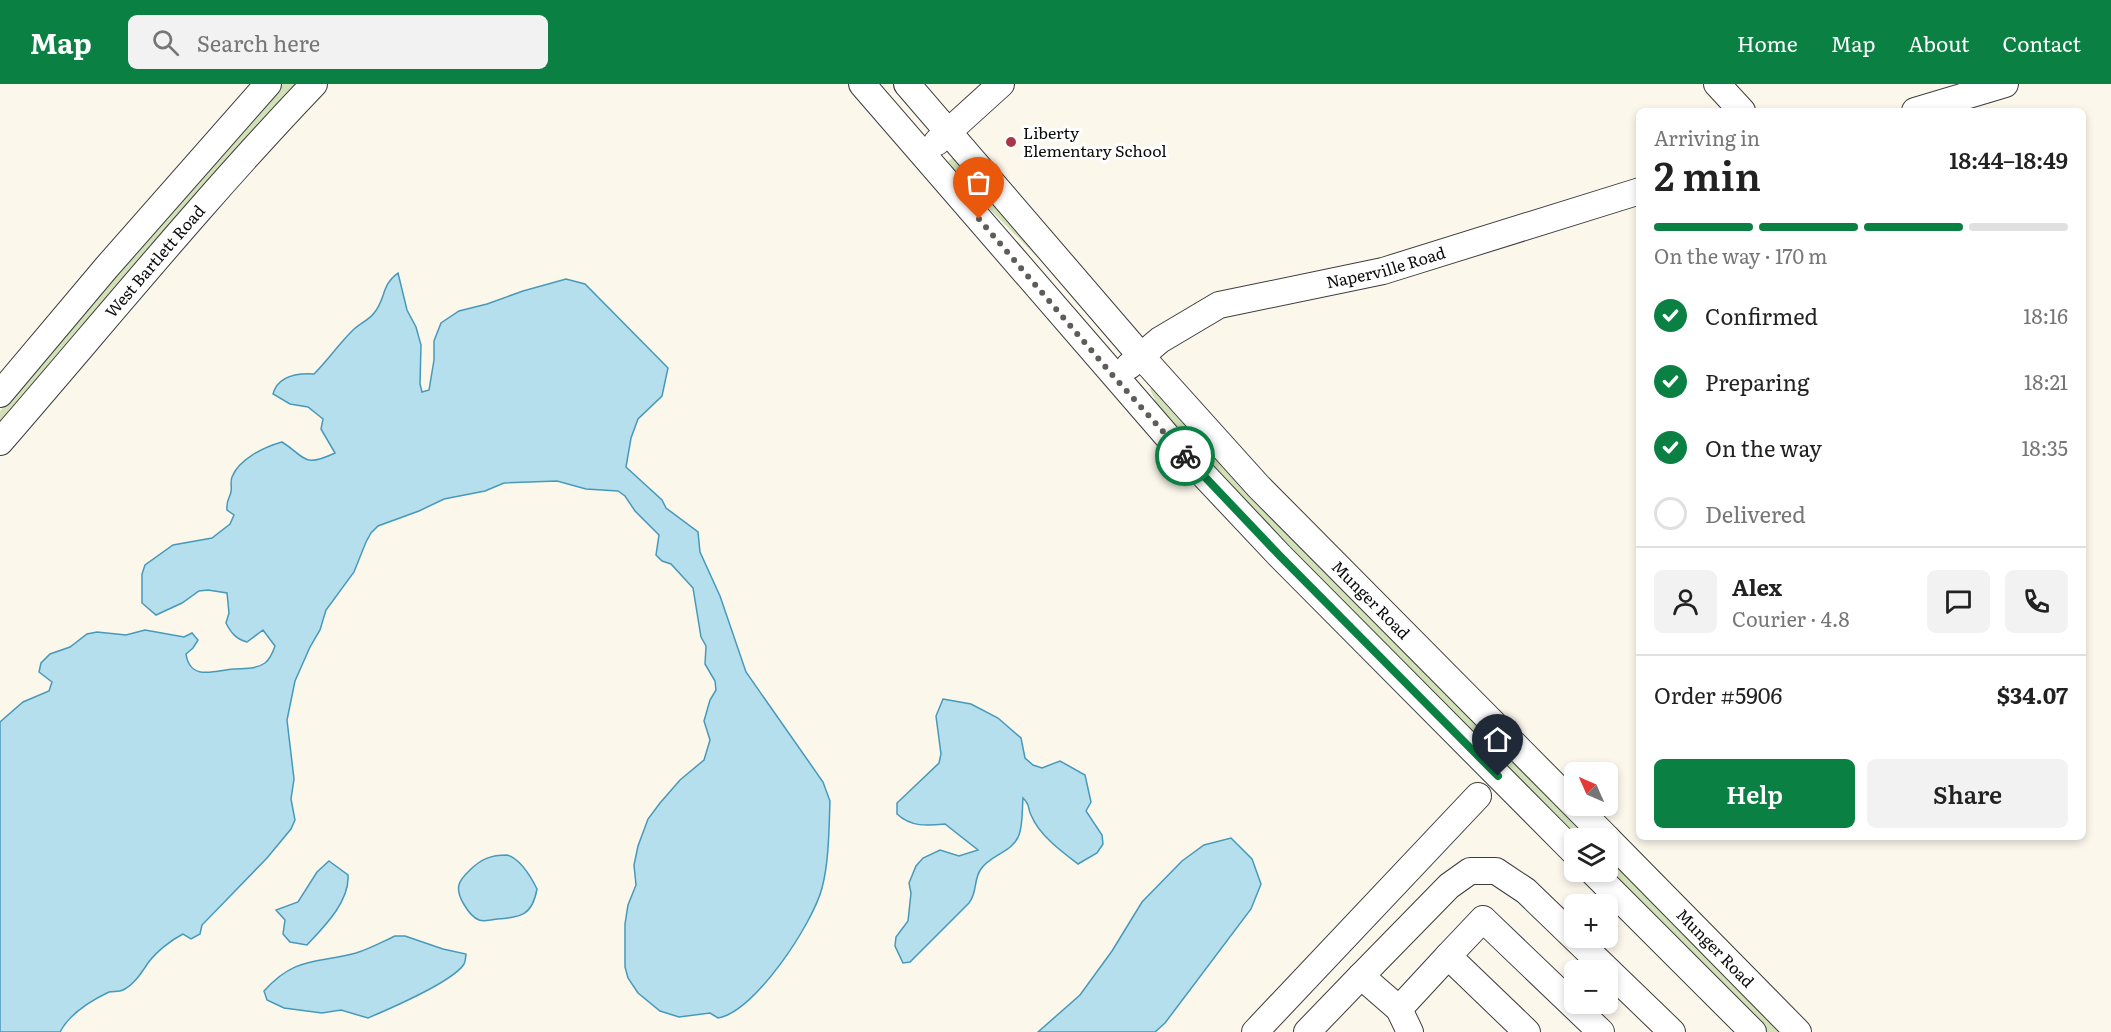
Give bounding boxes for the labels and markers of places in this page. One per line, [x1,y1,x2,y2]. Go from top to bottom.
place label: Liberty Elementary School [1023,120,1167,162]
marker: Liberty Elementary School [1004,135,1018,149]
pin [953,157,1004,219]
pin [1472,714,1523,776]

